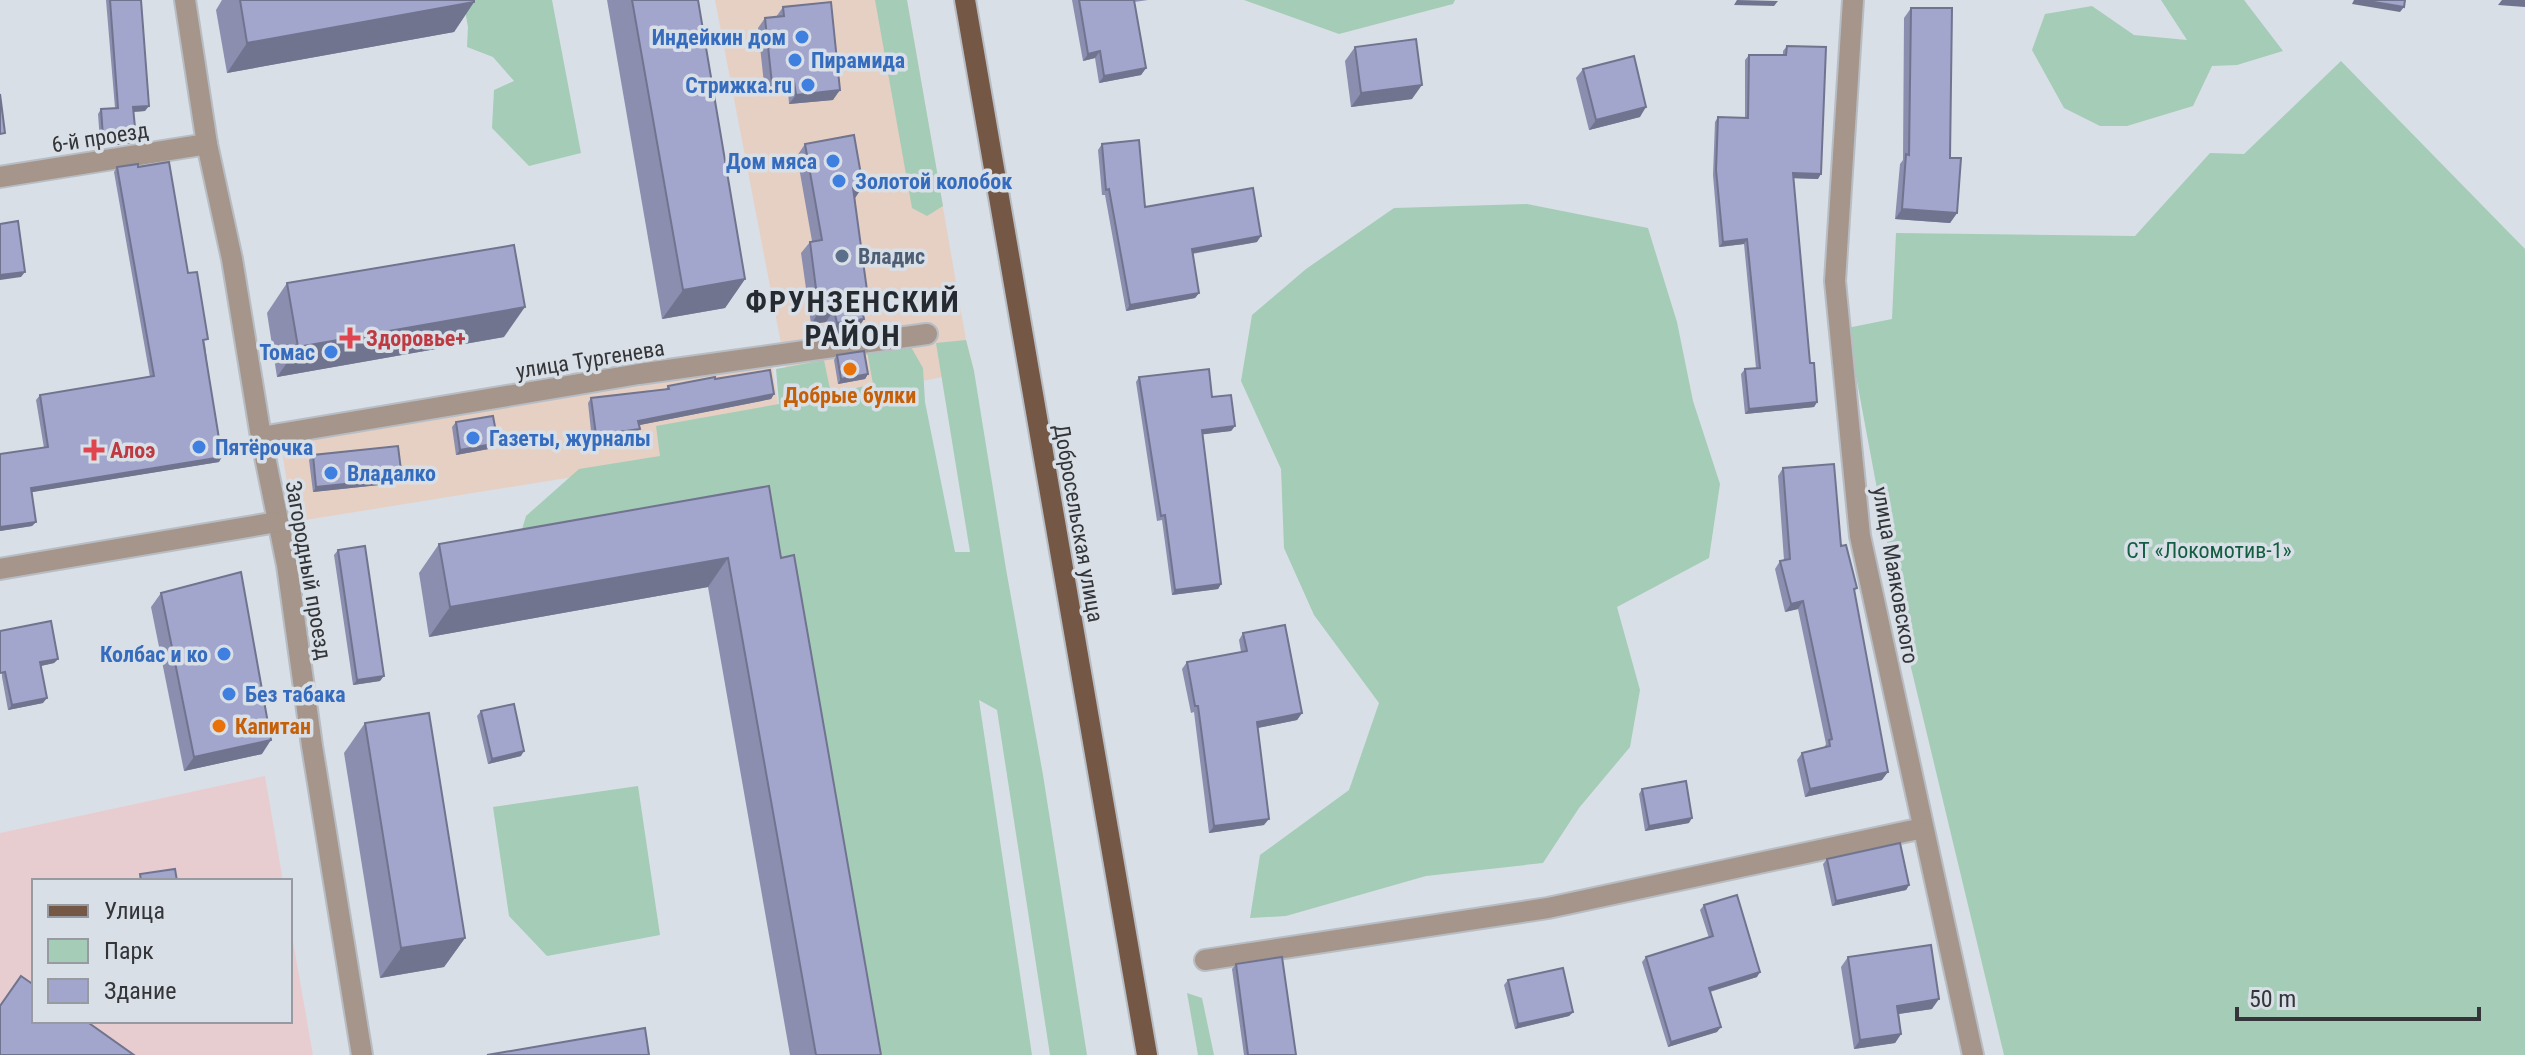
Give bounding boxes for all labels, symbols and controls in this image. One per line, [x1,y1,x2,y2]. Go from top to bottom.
place label: Индейкин дом [652,25,786,50]
marker: Индейкин дом [793,28,811,46]
place label: Пирамида [811,48,905,73]
marker: Пирамида [786,51,804,69]
place label: Стрижка.ru [685,73,792,98]
marker: Стрижка.ru [799,76,817,94]
street label: 6-й проезд [50,117,150,157]
place label: Дом мяса [726,149,817,174]
marker: Дом мяса [824,152,842,170]
place label: Золотой колобок [855,169,1012,194]
marker: Золотой колобок [830,172,848,190]
place label: Владис [858,244,925,269]
marker: Владис [833,247,851,265]
district label: ФРУНЗЕНСКИЙ РАЙОН [745,284,961,353]
place label: Здоровье+ [366,326,466,351]
marker: Здоровье+ [341,329,359,347]
street label: улица Тургенева [514,335,666,384]
place label: Томас [259,340,315,365]
marker: Томас [322,343,340,361]
marker: Добрые булки [841,360,859,378]
place label: Добрые булки [784,383,916,408]
street label: Добросельская улица [1049,422,1108,624]
place label: Газеты, журналы [489,426,651,451]
marker: Газеты, журналы [464,429,482,447]
place label: Пятёрочка [215,435,313,460]
place label: Алоэ [110,438,155,463]
marker: Пятёрочка [190,438,208,456]
marker: Алоэ [85,441,103,459]
place label: Владалко [347,461,436,486]
marker: Владалко [322,464,340,482]
street label: Загородный проезд [280,479,337,662]
street label: улица Маяковского [1868,485,1923,665]
park label: СТ «Локомотив-1» [2126,538,2292,563]
place label: Колбас и ко [100,642,208,667]
marker: Колбас и ко [215,645,233,663]
place label: Без табака [245,682,346,707]
marker: Без табака [220,685,238,703]
place label: Капитан [235,714,311,739]
marker: Капитан [210,717,228,735]
legend [32,879,292,1023]
text: Улица [104,897,165,925]
text: Парк [104,937,154,965]
scale bar [2237,971,2479,1021]
text: Здание [104,977,176,1005]
text: 50 m [2249,985,2296,1013]

